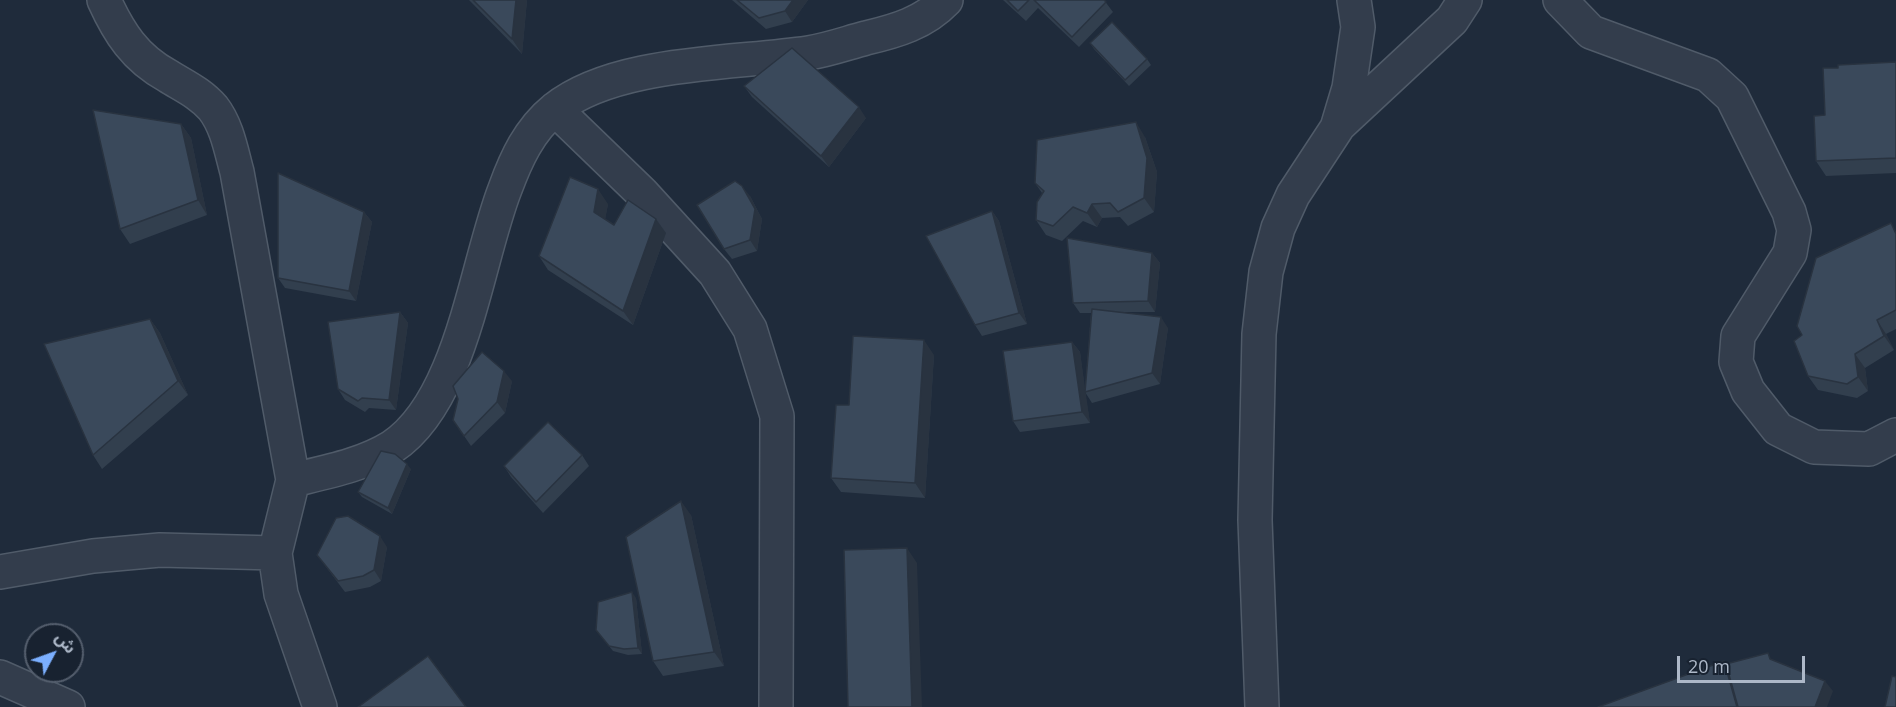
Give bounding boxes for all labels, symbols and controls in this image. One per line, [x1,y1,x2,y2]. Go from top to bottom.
north arrow [24,623,84,683]
text: ش [51,627,82,658]
scale bar [1680,644,1808,682]
text: 20 m [1688,654,1730,678]

